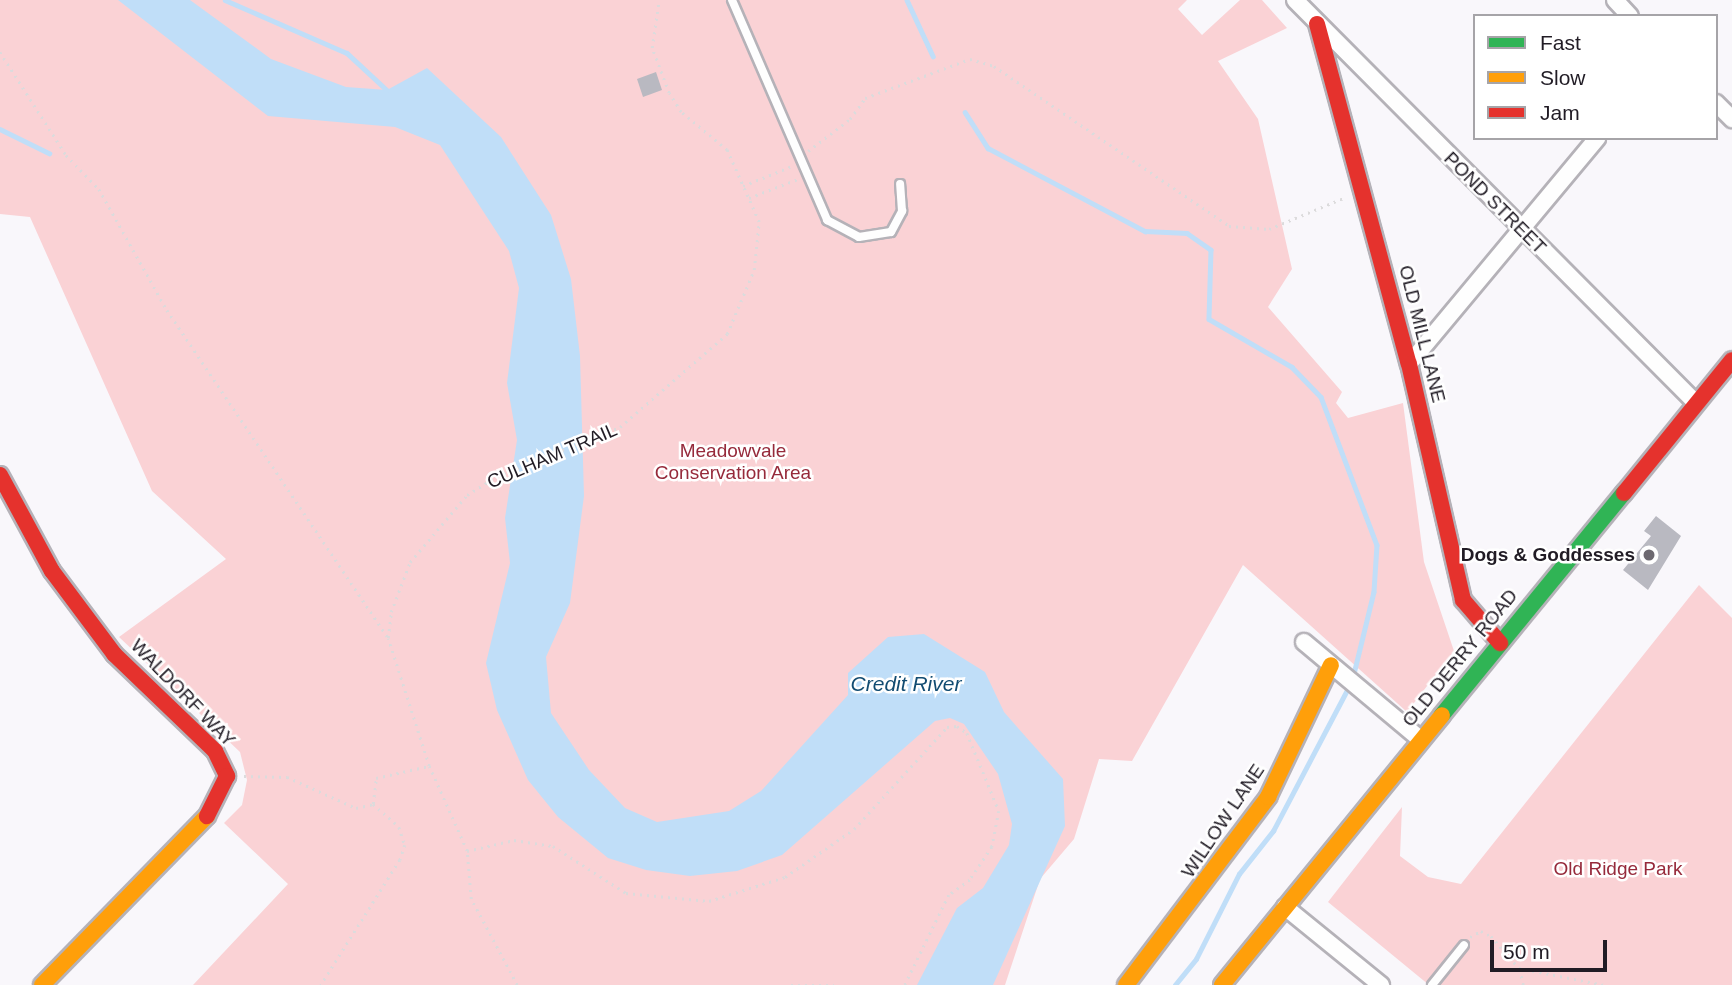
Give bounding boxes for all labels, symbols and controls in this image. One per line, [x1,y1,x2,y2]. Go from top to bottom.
legend [1473,14,1718,140]
text: Fast [1540,31,1581,54]
text: Slow [1540,66,1586,89]
text: Jam [1540,101,1580,124]
street label: POND STREET [1439,147,1551,259]
street label: OLD MILL LANE [1394,263,1450,405]
street label: CULHAM TRAIL [483,418,621,494]
park label: Meadowvale Conservation Area [654,440,812,484]
place label: Dogs & Goddesses [1461,544,1635,566]
marker: Dogs & Goddesses [1641,547,1657,563]
street label: OLD DERRY ROAD [1397,585,1523,731]
street label: WALDORF WAY [126,634,240,752]
water label: Credit River [851,671,961,697]
street label: WILLOW LANE [1177,760,1269,882]
park label: Old Ridge Park [1554,858,1682,880]
scale bar [1494,926,1611,970]
text: 50 m [1503,940,1550,963]

